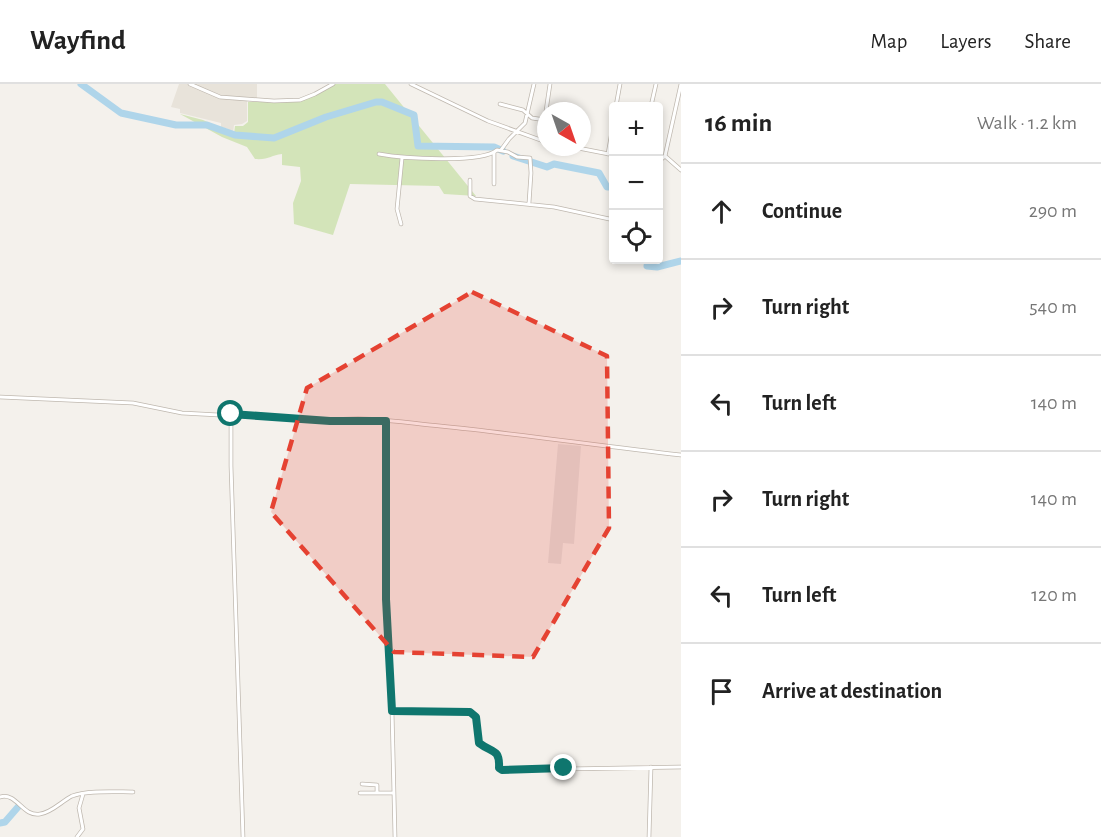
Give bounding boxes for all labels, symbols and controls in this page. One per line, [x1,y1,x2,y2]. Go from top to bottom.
text: Wayfind [30,27,126,55]
text: Map [871,31,907,52]
text: Layers [940,31,991,52]
text: Share [1024,31,1071,52]
north arrow [537,102,591,156]
map controls [609,102,663,264]
button: + [609,102,663,156]
text: 16 min [705,110,772,136]
text: Walk · 1.2 km [977,113,1077,133]
button: − [609,156,663,210]
icon: ahead [705,195,738,228]
text: Continue [762,200,842,222]
text: 290 m [1029,201,1077,221]
button: locate [609,210,663,264]
icon: right [705,291,738,324]
text: Turn right [762,296,849,318]
text: 540 m [1029,297,1077,317]
icon: left [705,387,738,420]
text: Turn left [762,392,836,414]
text: 140 m [1031,393,1077,413]
route start [217,400,243,426]
icon: right [705,483,738,516]
text: Turn right [762,488,849,510]
text: 140 m [1031,489,1077,509]
icon: left [705,579,738,612]
text: Turn left [762,584,836,606]
text: 120 m [1031,585,1077,605]
icon: arrive [705,675,738,708]
text: Arrive at destination [762,680,942,702]
route end [550,754,576,780]

